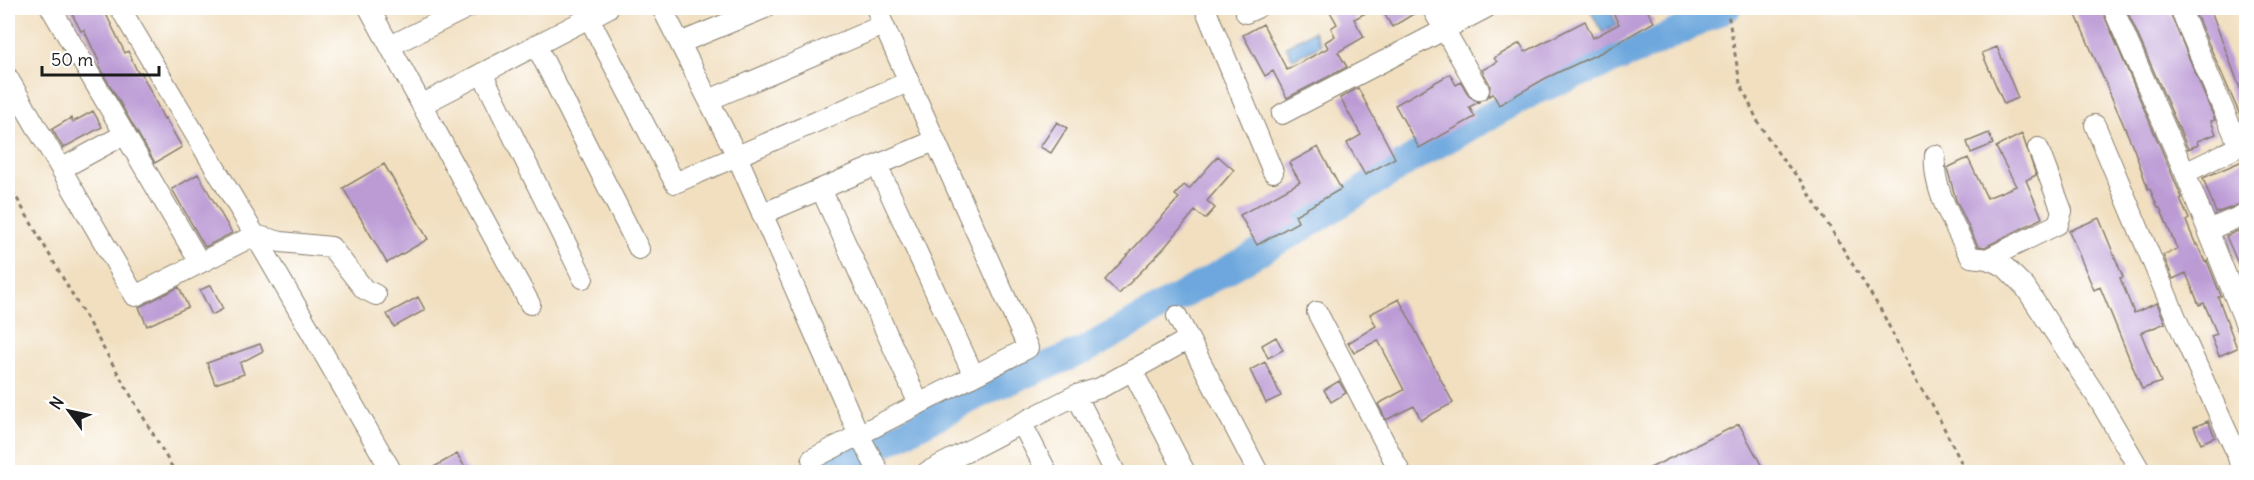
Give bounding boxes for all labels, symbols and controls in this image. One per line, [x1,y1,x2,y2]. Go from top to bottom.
scale bar [42,39,159,77]
text: 50 m [51,48,93,71]
north arrow [39,381,99,441]
text: N [45,393,68,413]

